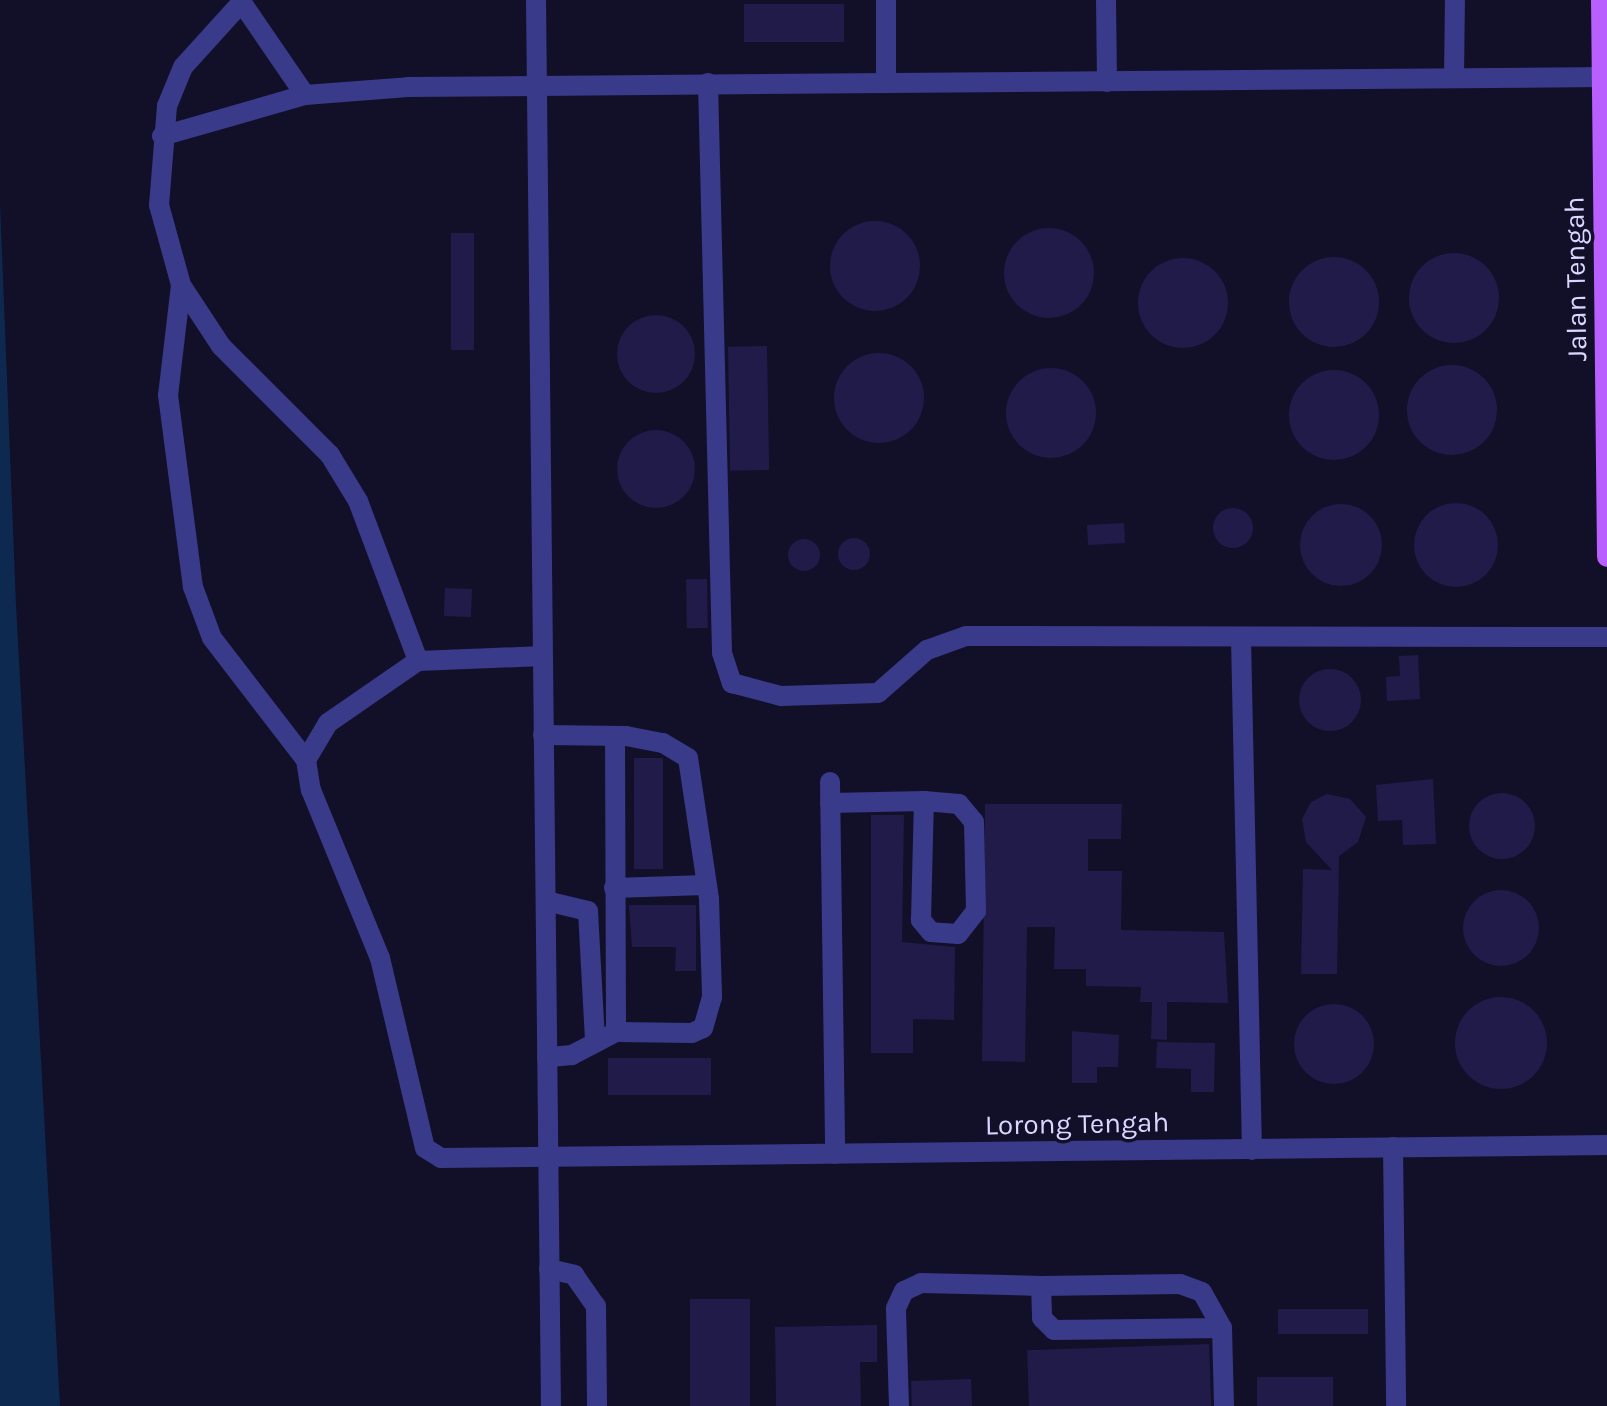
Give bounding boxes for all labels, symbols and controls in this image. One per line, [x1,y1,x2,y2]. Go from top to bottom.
street label: Jalan Tengah [1558,196,1594,362]
street label: Lorong Tengah [984,1106,1170,1142]

